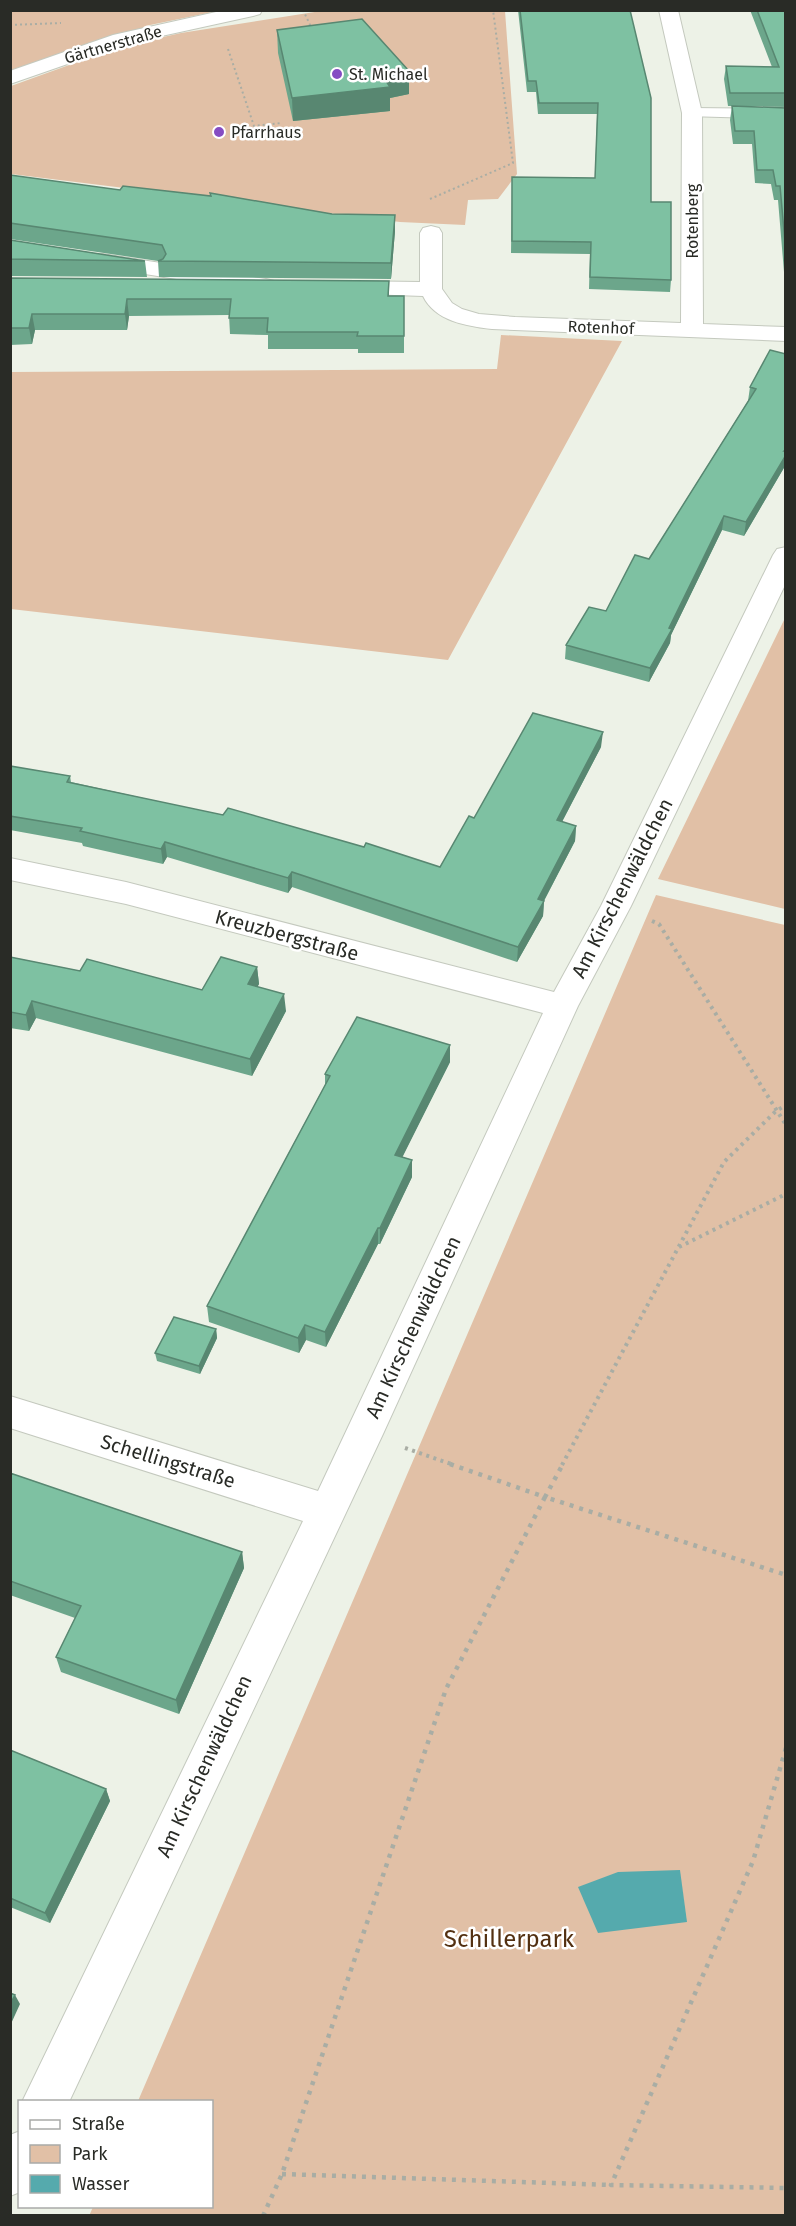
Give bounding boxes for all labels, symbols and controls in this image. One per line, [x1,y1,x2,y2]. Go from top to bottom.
street label: Gärtnerstraße [62,21,164,67]
place label: St. Michael [349,65,428,84]
marker: St. Michael [330,67,344,81]
place label: Pfarrhaus [231,123,301,142]
marker: Pfarrhaus [212,125,226,139]
street label: Rotenberg [683,183,702,258]
street label: Rotenhof [567,317,636,338]
street label: Am Kirschenwäldchen [566,794,678,982]
street label: Kreuzbergstraße [212,904,362,966]
street label: Am Kirschenwäldchen [360,1232,466,1422]
street label: Schellingstraße [98,1429,238,1493]
street label: Am Kirschenwäldchen [151,1671,257,1861]
park label: Schillerpark [444,1925,575,1953]
legend [18,2100,213,2208]
text: Straße [72,2113,125,2135]
text: Park [72,2143,108,2165]
text: Wasser [72,2173,129,2195]

